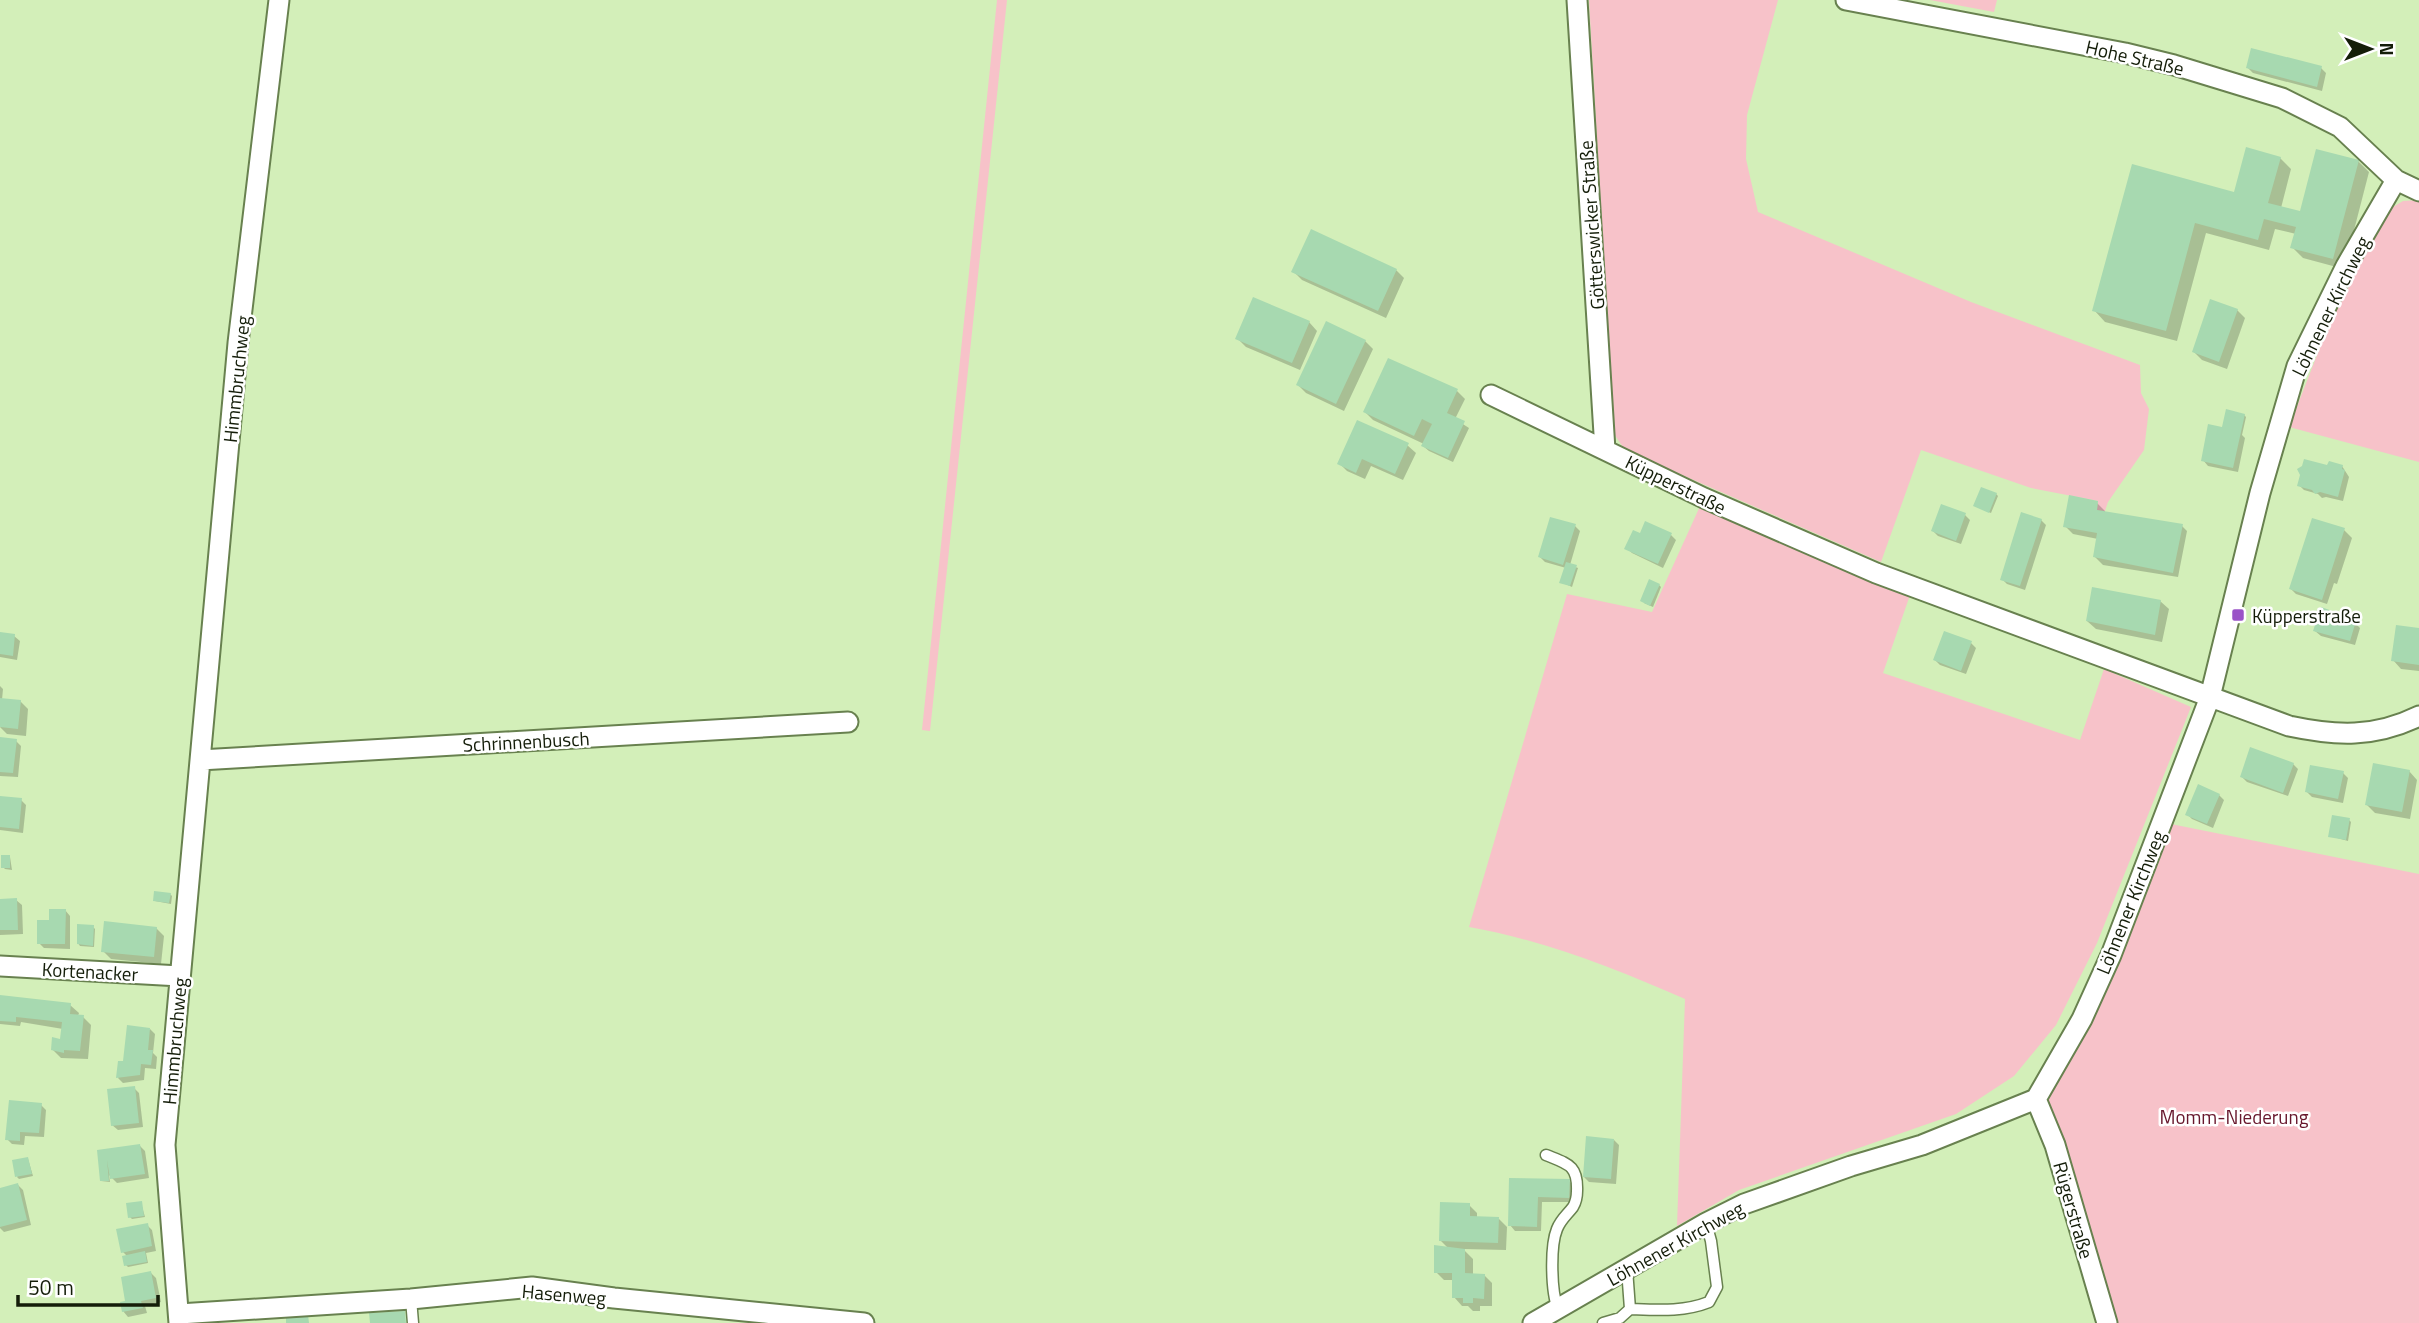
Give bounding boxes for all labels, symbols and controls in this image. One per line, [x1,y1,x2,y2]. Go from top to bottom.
north arrow [2335,14,2405,84]
street label: Hohe Straße [2083,32,2187,82]
text: N [2373,42,2402,56]
street label: Götterswicker Straße [1571,139,1611,311]
street label: Löhnener Kirchweg [2283,231,2377,381]
street label: Himmbruchweg [215,314,257,444]
street label: Küpperstraße [1621,447,1731,521]
place label: Küpperstraße [2252,601,2361,630]
marker: Küpperstraße [2230,607,2246,623]
street label: Schrinnenbusch [462,723,590,759]
street label: Löhnener Kirchweg [2088,825,2172,978]
street label: Kortenacker [41,954,139,988]
street label: Himmbruchweg [154,976,194,1106]
park label: Momm-Niederung [2160,1102,2309,1131]
street label: Rügerstraße [2046,1158,2102,1262]
street label: Löhnener Kirchweg [1601,1193,1749,1293]
scale bar [18,1264,158,1308]
text: 50 m [28,1271,74,1303]
street label: Hasenweg [521,1276,608,1312]

